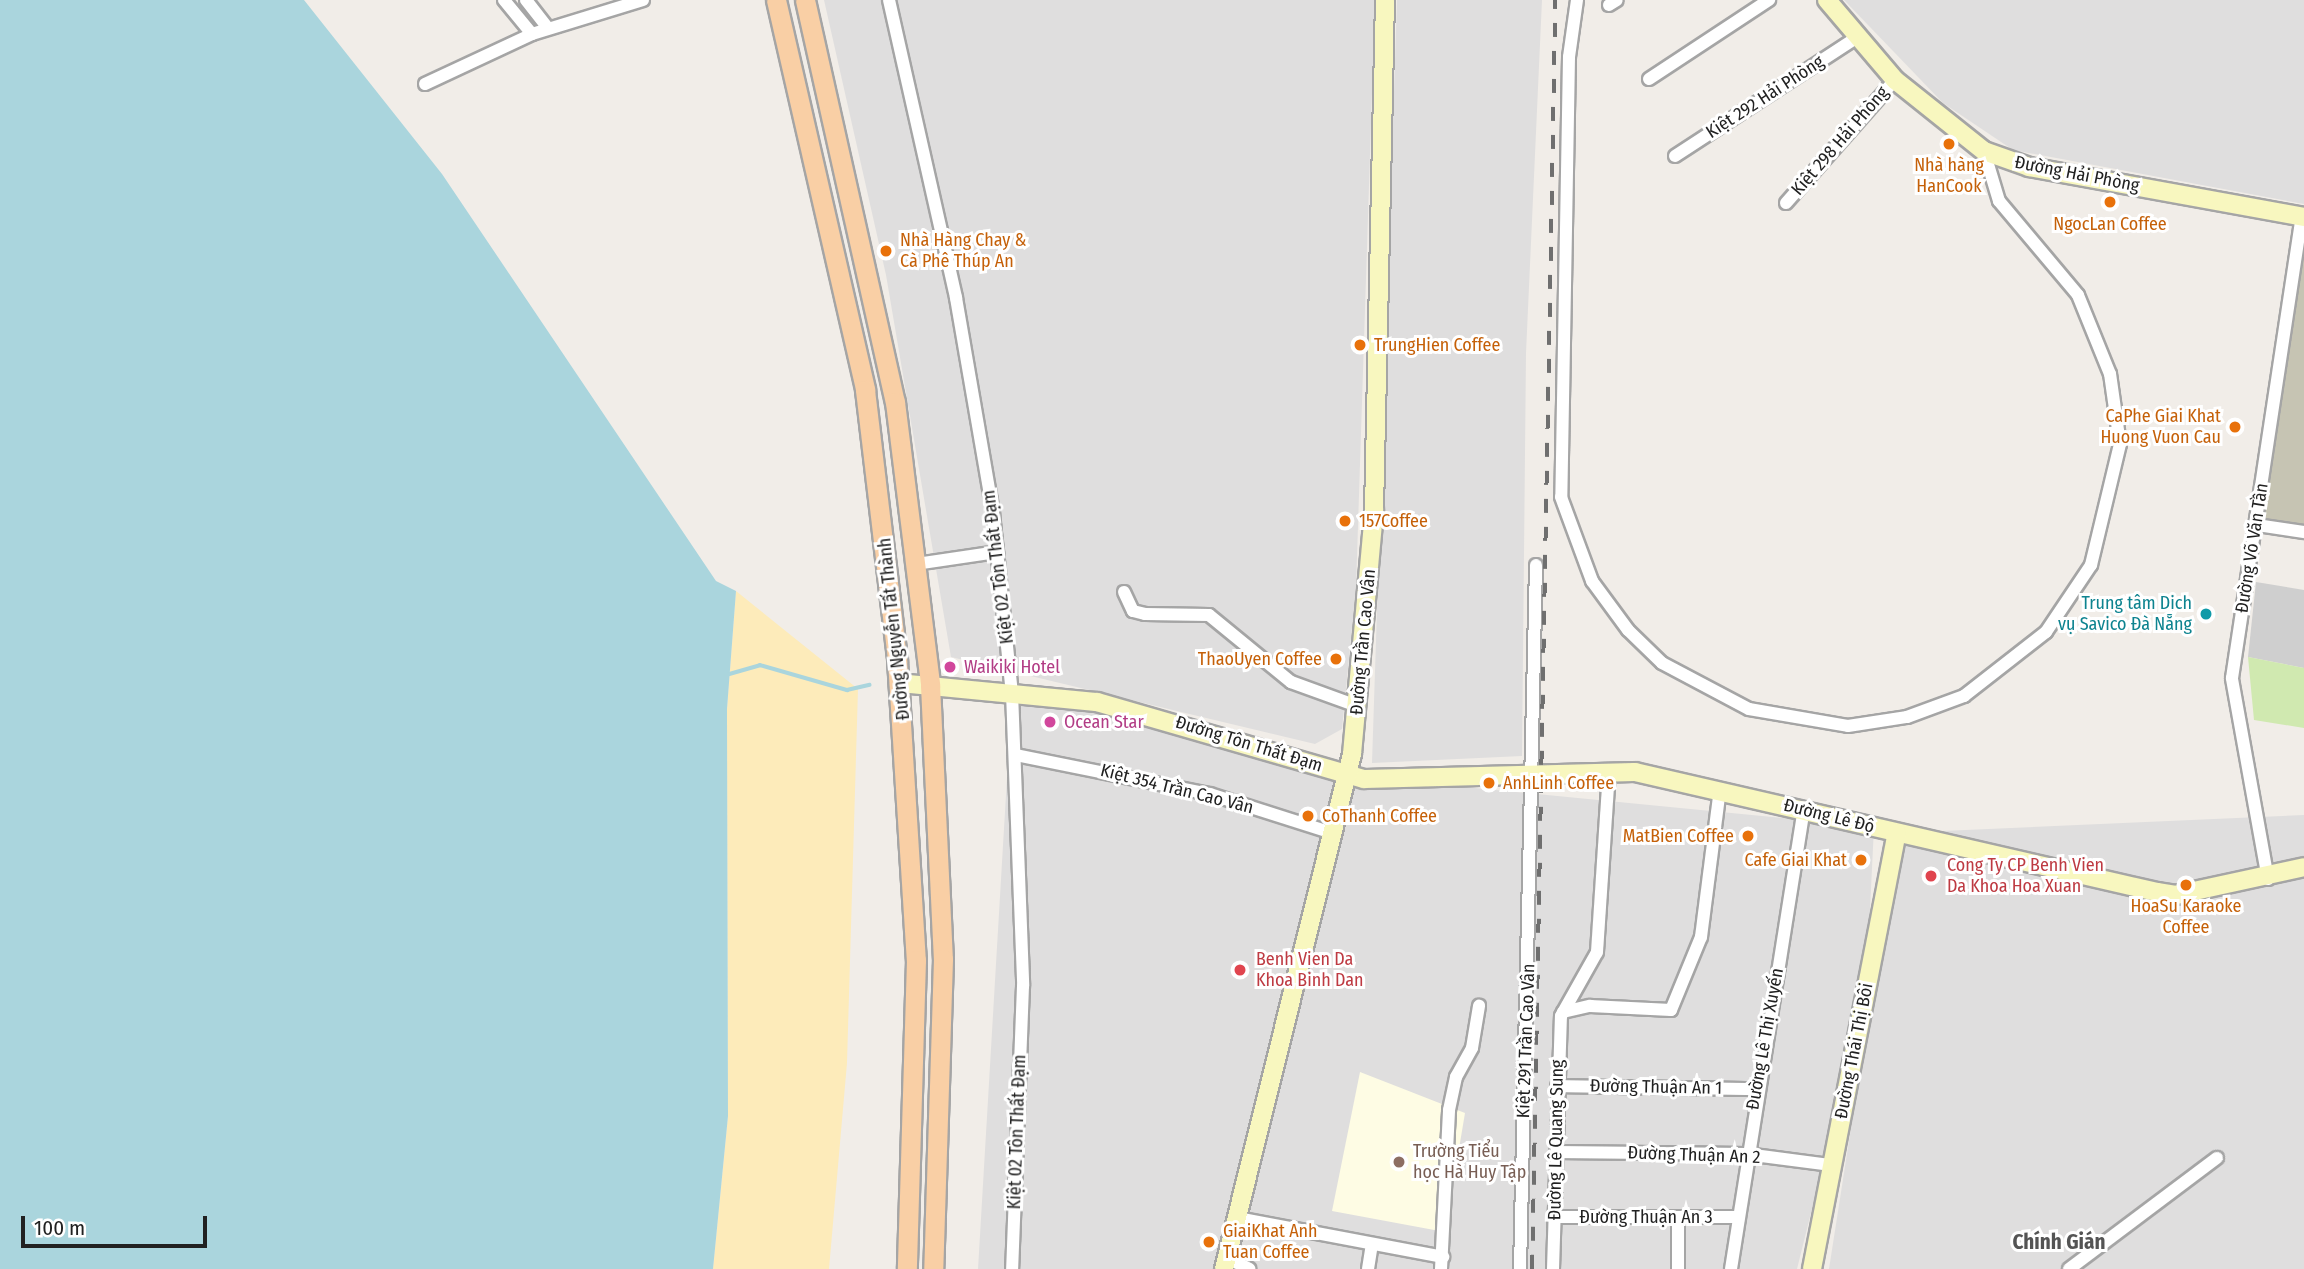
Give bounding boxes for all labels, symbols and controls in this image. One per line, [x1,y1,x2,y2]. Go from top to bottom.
street label: Kiệt 292 Hải Phòng [1702,51,1828,143]
street label: Kiệt 298 Hải Phòng [1787,82,1893,200]
marker: Nhà hàng HanCook [1941,136,1957,152]
street label: Đường Hải Phòng [2013,151,2141,197]
place label: Nhà hàng HanCook [1914,155,1984,198]
marker: NgocLan Coffee [2102,194,2118,210]
place label: NgocLan Coffee [2053,213,2167,235]
place label: Nhà Hàng Chay & Cà Phê Thúp An [900,230,1027,272]
marker: Nhà Hàng Chay & Cà Phê Thúp An [878,243,894,259]
place label: TrungHien Coffee [1374,334,1500,356]
marker: TrungHien Coffee [1352,337,1368,353]
place label: CaPhe Giai Khat Huong Vuon Cau [2100,406,2221,448]
marker: CaPhe Giai Khat Huong Vuon Cau [2227,419,2243,435]
street label: Đường Võ Văn Tần [2231,481,2273,615]
street label: Kiệt 02 Tôn Thất Đạm [978,489,1018,645]
place label: 157Coffee [1359,510,1428,532]
marker: 157Coffee [1337,513,1353,529]
street label: Đường Nguyễn Tất Thành [874,537,914,721]
street label: Đường Trần Cao Vân [1346,568,1380,716]
place label: Trung tâm Dịch vụ Savico Đà Nẵng [2058,593,2192,636]
marker: Trung tâm Dịch vụ Savico Đà Nẵng [2198,606,2214,622]
place label: ThaoUyen Coffee [1198,648,1322,670]
marker: ThaoUyen Coffee [1328,651,1344,667]
place label: Waikiki Hotel [964,656,1060,678]
marker: Waikiki Hotel [942,659,958,675]
place label: Ocean Star [1064,711,1144,733]
street label: Đường Tôn Thất Đạm [1173,711,1325,777]
marker: Ocean Star [1042,714,1058,730]
street label: Kiệt 354 Trần Cao Vân [1098,760,1256,818]
place label: AnhLinh Coffee [1503,772,1614,794]
marker: AnhLinh Coffee [1481,775,1497,791]
street label: Đường Lê Độ [1781,794,1877,838]
place label: CoThanh Coffee [1322,805,1437,827]
marker: CoThanh Coffee [1300,808,1316,824]
place label: MatBien Coffee [1623,825,1734,847]
marker: MatBien Coffee [1740,828,1756,844]
place label: Cafe Giai Khat [1745,849,1847,871]
marker: Cafe Giai Khat [1853,852,1869,868]
place label: Cong Ty CP Benh Vien Da Khoa Hoa Xuan [1947,855,2104,898]
marker: Cong Ty CP Benh Vien Da Khoa Hoa Xuan [1921,866,1941,886]
marker: HoaSu Karaoke Coffee [2178,877,2194,893]
place label: HoaSu Karaoke Coffee [2131,896,2241,939]
place label: Benh Vien Da Khoa Binh Dan [1256,949,1364,992]
marker: Benh Vien Da Khoa Binh Dan [1230,960,1250,980]
street label: Kiệt 291 Trần Cao Vân [1513,963,1539,1119]
street label: Đường Lê Thị Xuyến [1742,966,1788,1112]
street label: Đường Thái Thị Bôi [1830,981,1878,1121]
street label: Kiệt 02 Tôn Thất Đạm [1004,1054,1030,1210]
street label: Đường Lê Quang Sung [1544,1059,1568,1221]
street label: Đường Thuận An 1 [1590,1075,1722,1099]
place label: Trường Tiểu học Hà Huy Tập [1413,1141,1526,1184]
street label: Đường Thuận An 2 [1627,1142,1761,1168]
marker: Trường Tiểu học Hà Huy Tập [1391,1154,1407,1170]
scale bar [24,1202,210,1246]
street label: Đường Thuận An 3 [1579,1206,1713,1228]
text: 100 m [34,1215,85,1241]
place label: GiaiKhat Anh Tuan Coffee [1223,1221,1318,1264]
district label: Chính Gián [2013,1229,2105,1255]
marker: GiaiKhat Anh Tuan Coffee [1201,1234,1217,1250]

